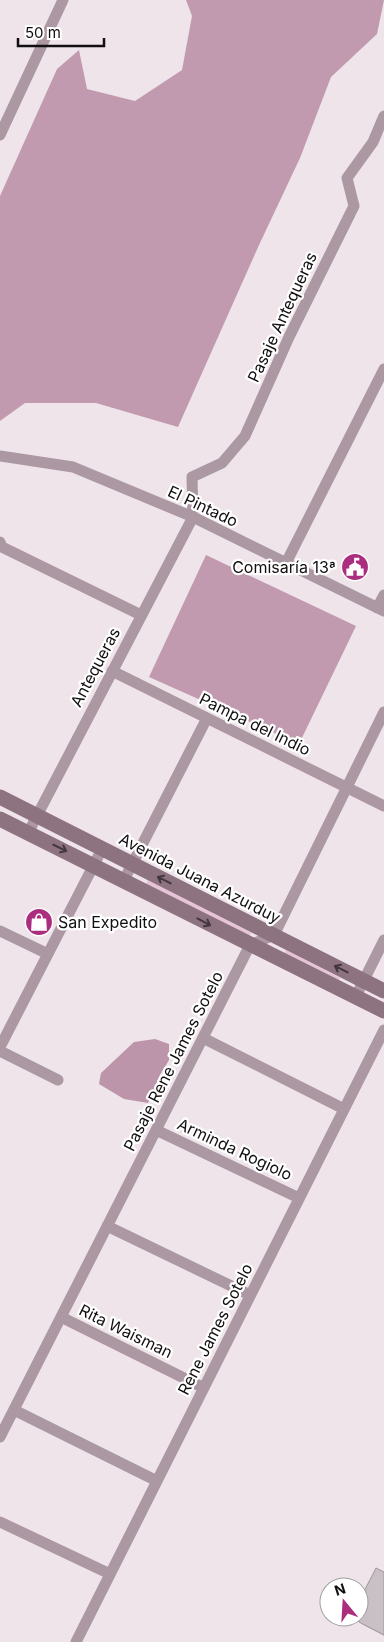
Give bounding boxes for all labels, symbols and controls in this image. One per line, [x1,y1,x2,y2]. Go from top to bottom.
scale bar [18,15,104,47]
text: 50 m [25,23,61,42]
street label: Pasaje Antequeras [243,249,321,385]
street label: El Pintado [165,481,241,531]
public building icon: Comisaría 13ª [340,552,370,582]
place label: Comisaría 13ª [232,557,336,577]
street label: Antequeras [66,624,124,710]
street label: Pampa del Indio [196,688,314,760]
street label: Avenida Juana Azurduy [116,829,284,927]
one-way arrow [52,843,67,853]
one-way arrow [157,875,172,884]
shop icon: San Expedito [24,907,54,937]
place label: San Expedito [58,912,157,932]
one-way arrow [197,917,212,927]
one-way arrow [333,964,348,974]
street label: Pasaje Rene James Sotelo [119,968,227,1154]
street label: Arminda Rogiolo [174,1114,296,1184]
street label: Rene James Sotelo [173,1260,257,1398]
street label: Rita Waisman [76,1300,176,1362]
north arrow [319,1577,369,1627]
text: N [332,1579,348,1599]

